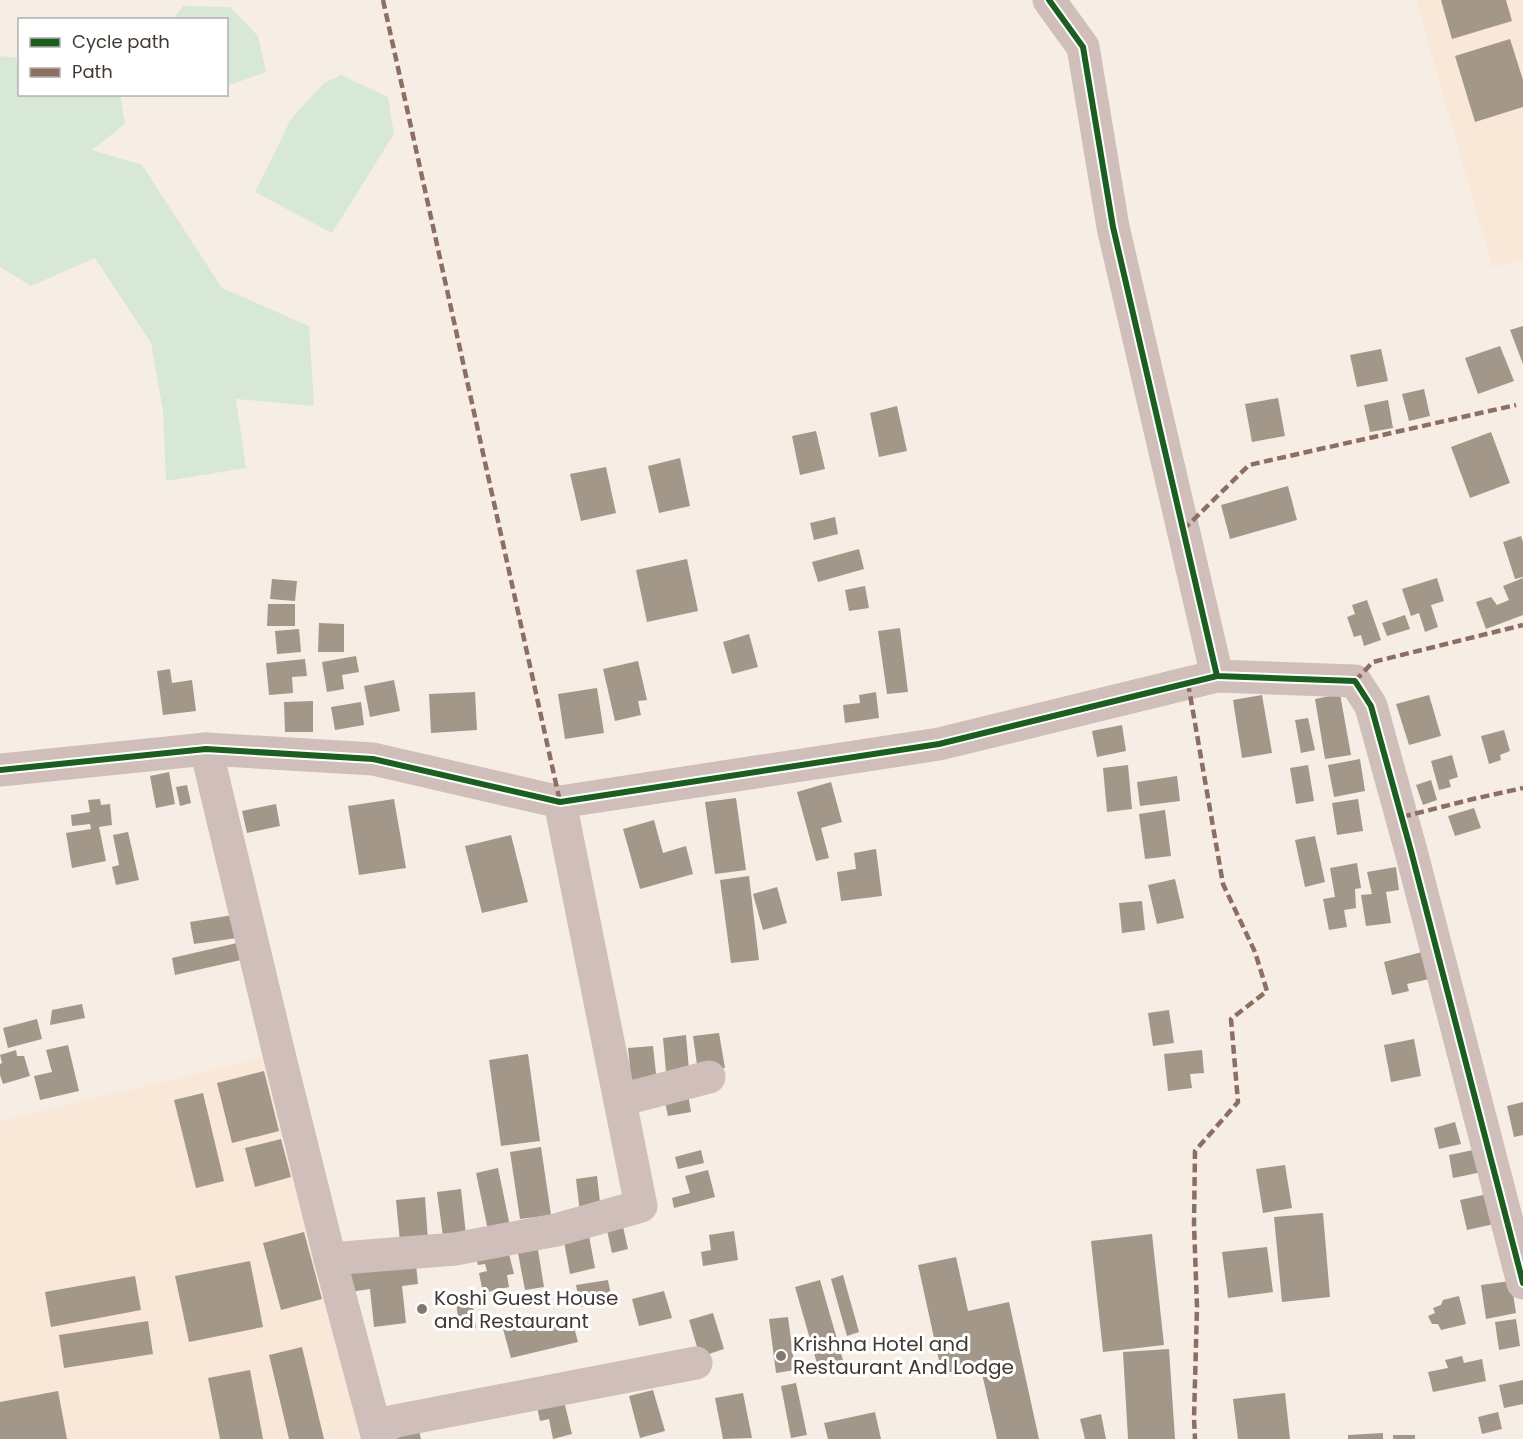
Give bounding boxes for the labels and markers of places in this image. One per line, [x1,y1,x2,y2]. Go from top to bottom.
place label: Koshi Guest House and Restaurant [434,1284,618,1335]
marker: Koshi Guest House and Restaurant [415,1302,429,1316]
place label: Krishna Hotel and Restaurant And Lodge [793,1330,1014,1381]
marker: Krishna Hotel and Restaurant And Lodge [774,1349,788,1363]

